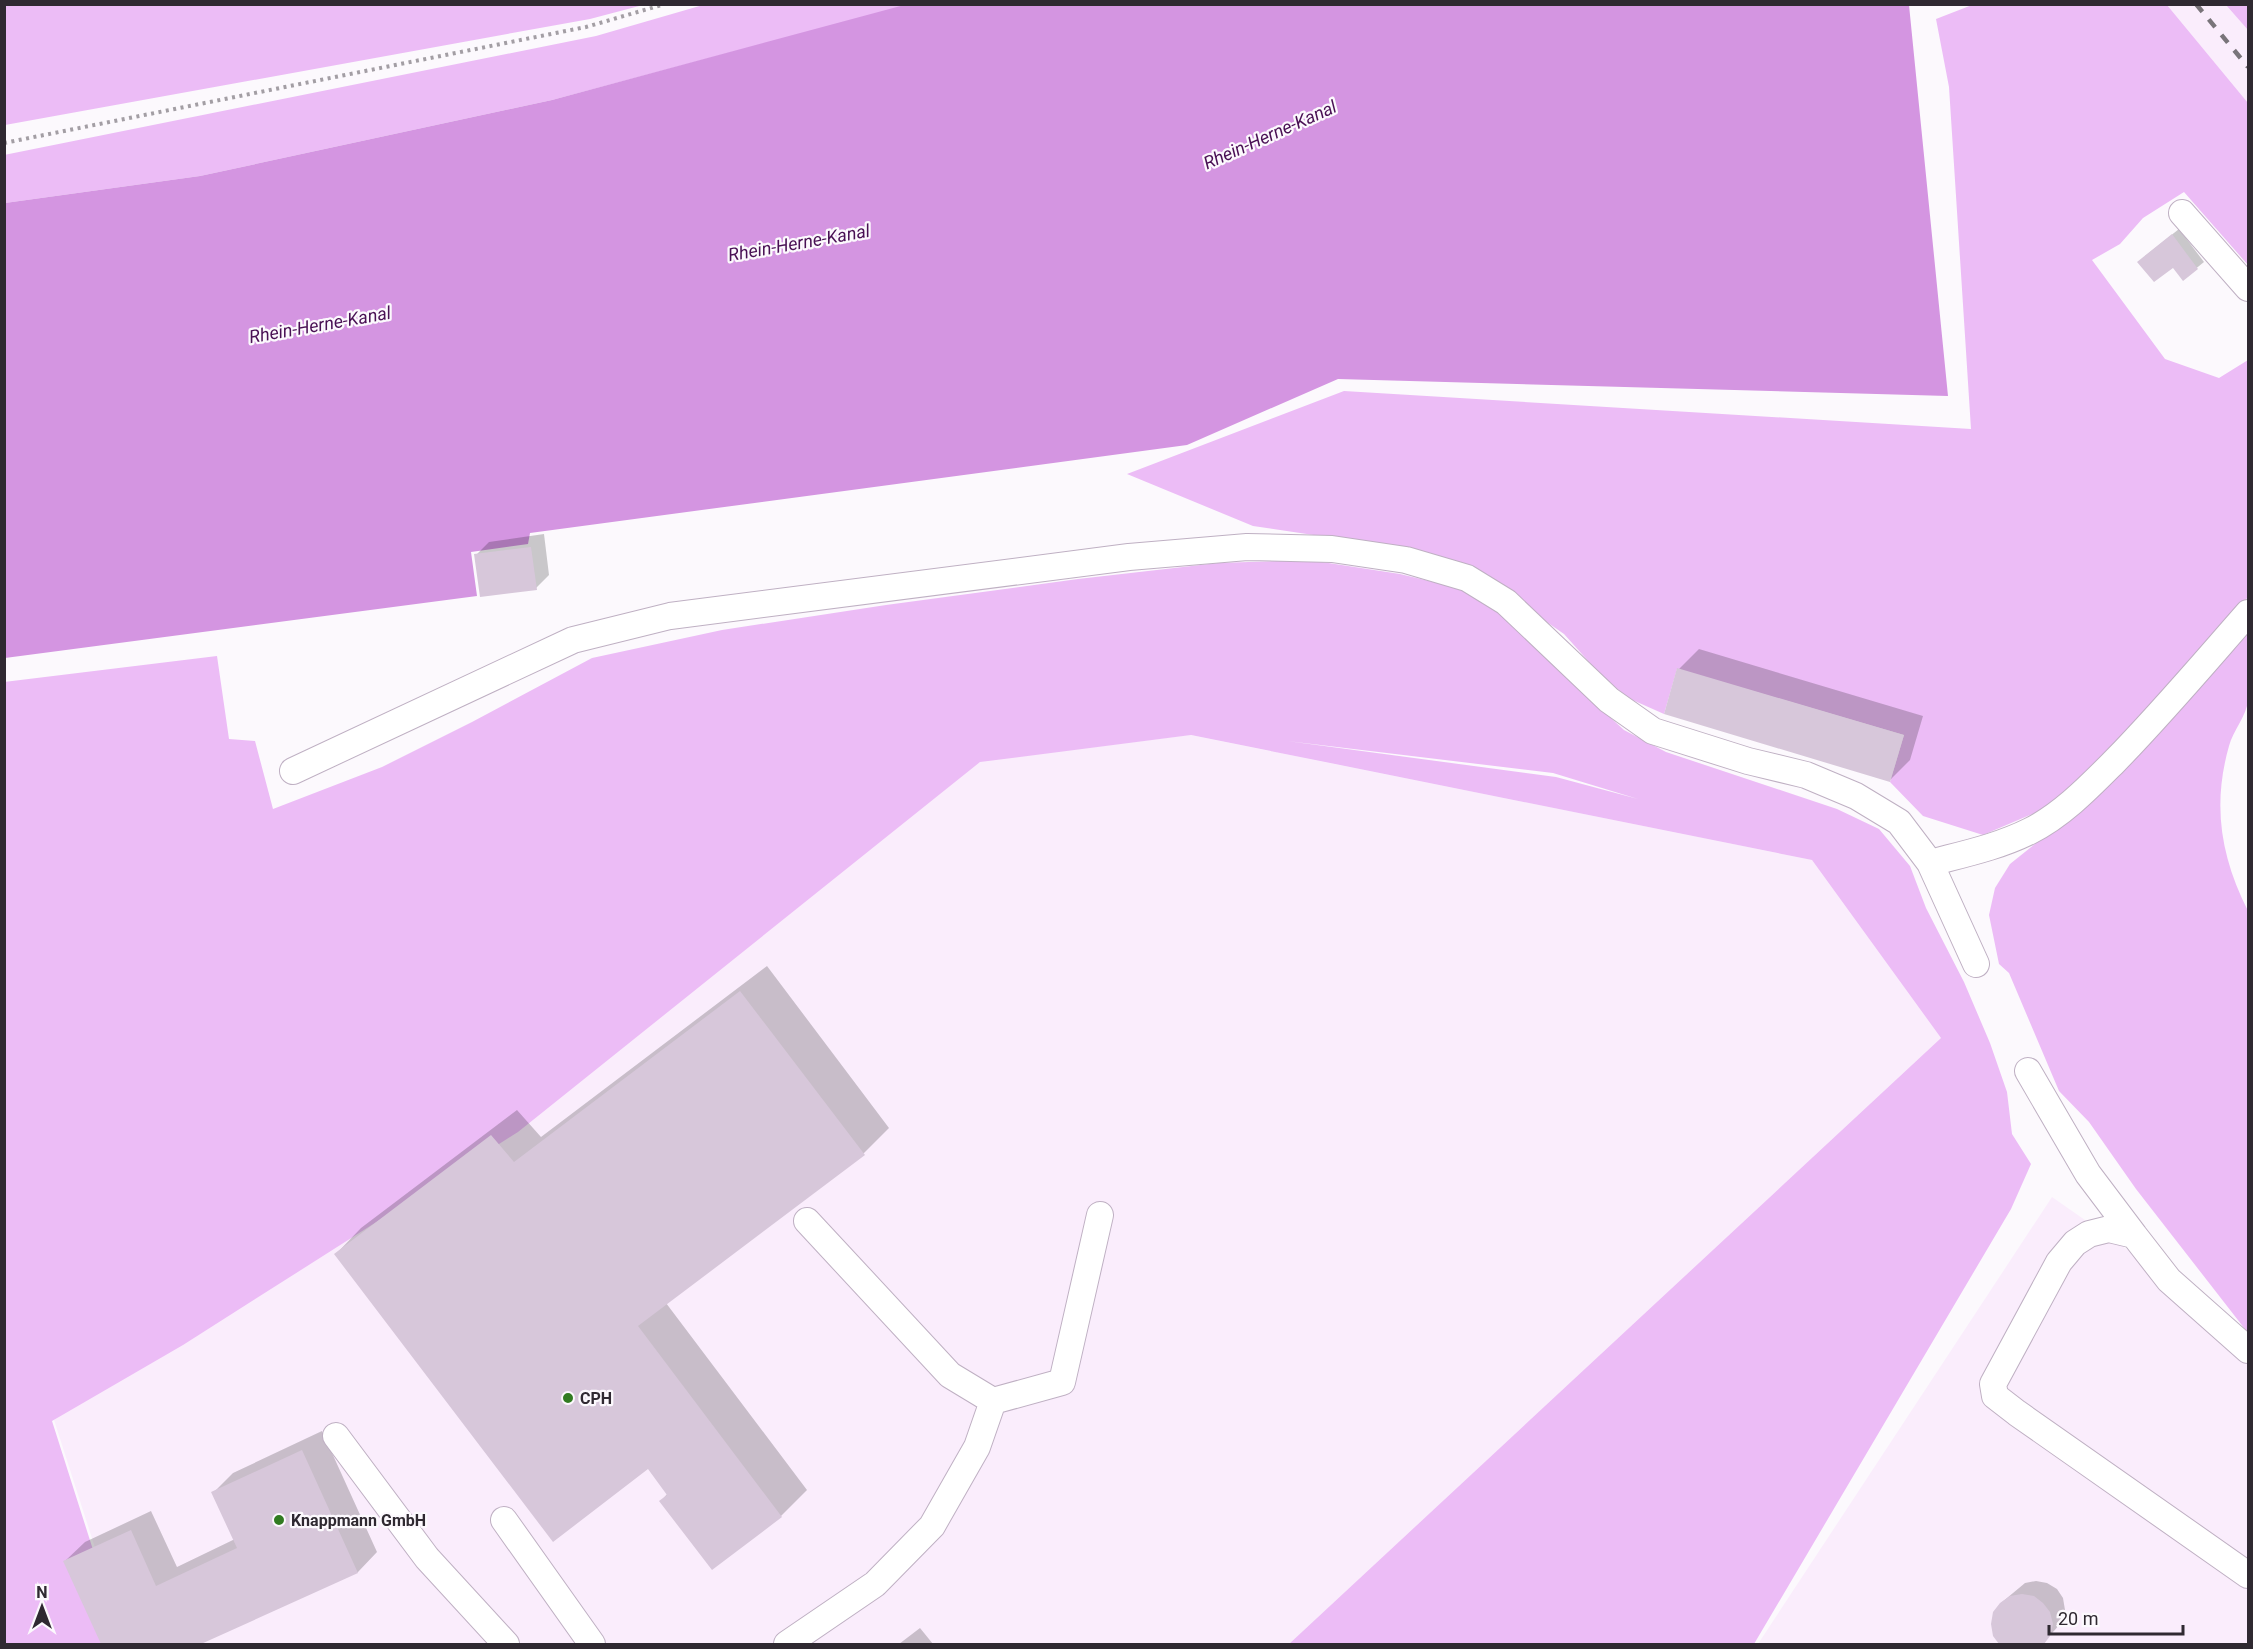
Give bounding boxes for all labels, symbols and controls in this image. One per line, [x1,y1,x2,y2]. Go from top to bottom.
water label: Rhein-Herne-Kanal [1200,95,1340,173]
water label: Rhein-Herne-Kanal [726,220,872,265]
water label: Rhein-Herne-Kanal [247,302,393,347]
place label: CPH [580,1389,612,1408]
marker: CPH [561,1391,575,1405]
place label: Knappmann GmbH [291,1511,426,1530]
marker: Knappmann GmbH [272,1513,286,1527]
north arrow [12,1577,72,1637]
text: N [36,1583,48,1602]
scale bar [2049,1598,2182,1636]
text: 20 m [2058,1608,2098,1629]

